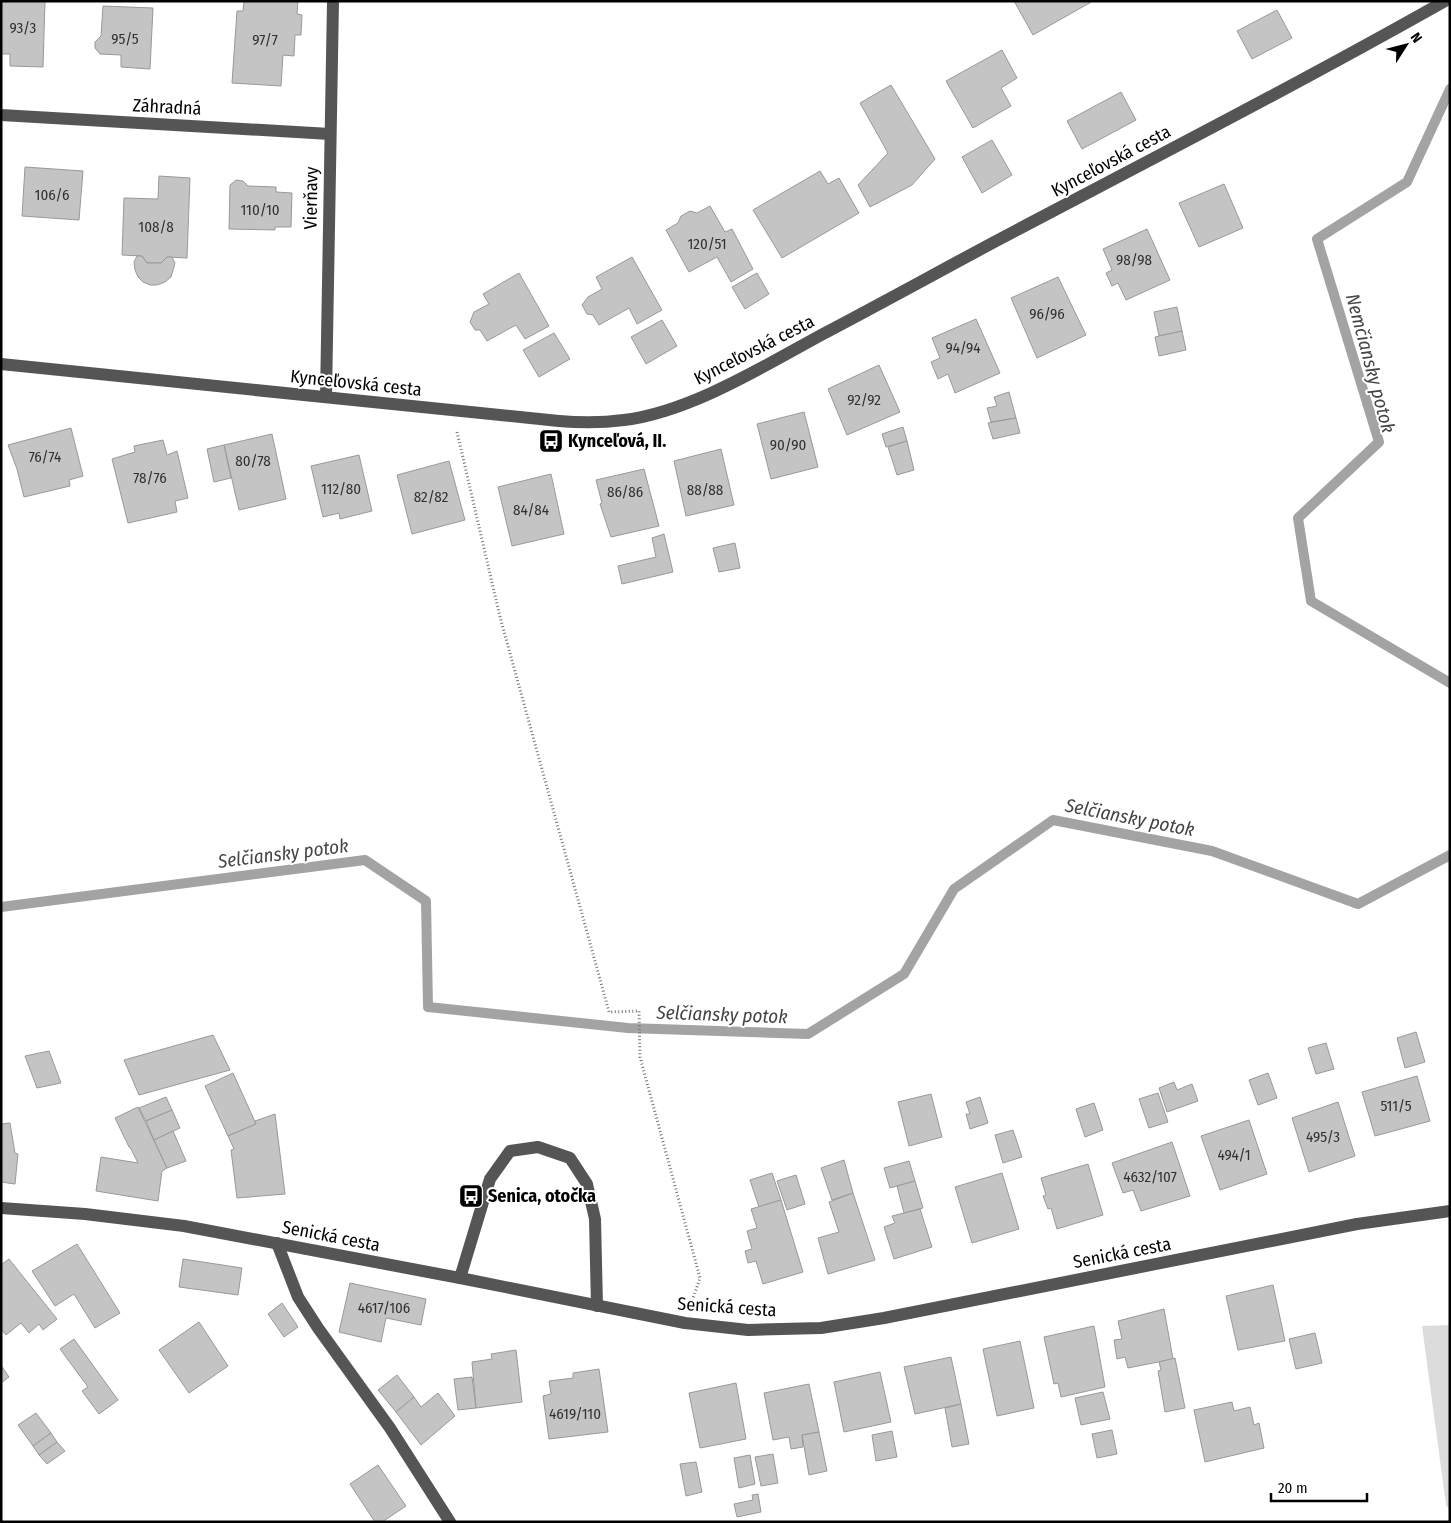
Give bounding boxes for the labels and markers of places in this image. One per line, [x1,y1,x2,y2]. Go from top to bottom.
bus stop icon: Kynceľová, II. [538,428,564,454]
place label: Kynceľová, II. [568,430,666,452]
bus stop icon: Senica, otočka [458,1183,484,1209]
place label: Senica, otočka [488,1185,596,1207]

